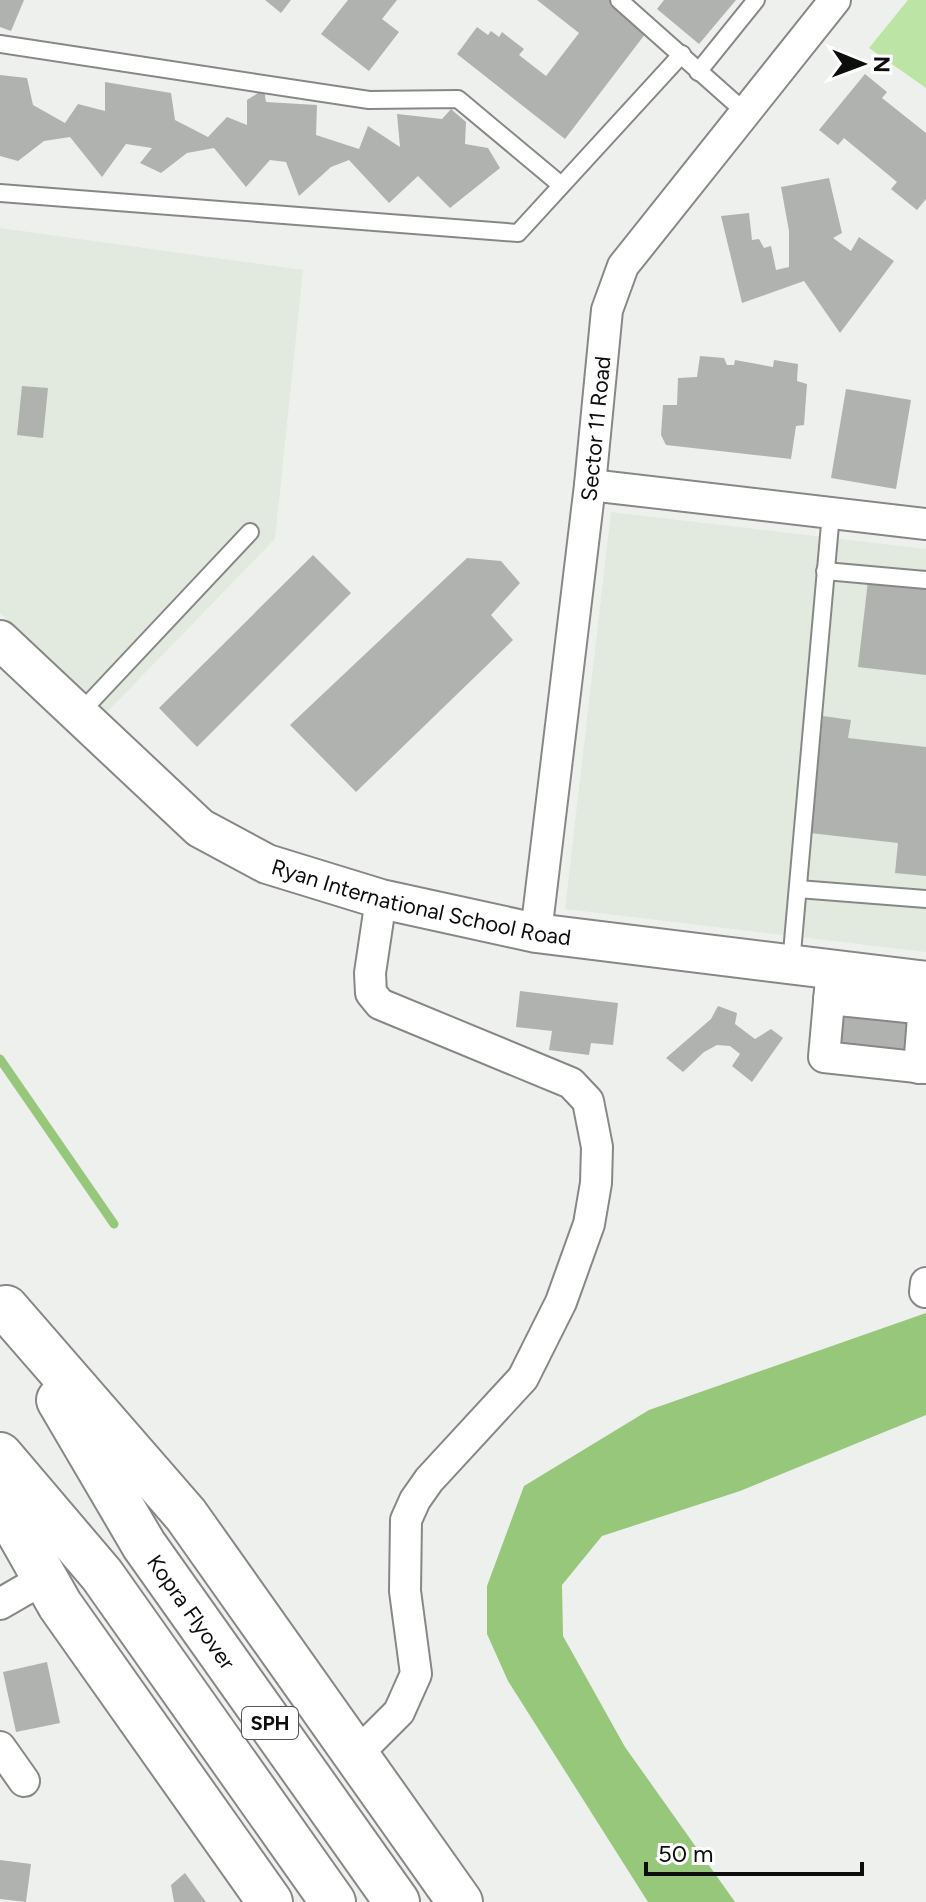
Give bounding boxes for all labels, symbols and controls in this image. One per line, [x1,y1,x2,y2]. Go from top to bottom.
north arrow [822,24,902,104]
text: N [868,56,895,73]
street label: Sector 11 Road [575,355,616,503]
street label: Ryan International School Road [268,853,573,951]
street label: Kopra Flyover [141,1550,241,1675]
road number: SPH [242,1707,298,1739]
scale bar [646,1826,862,1876]
text: 50 m [658,1839,714,1868]

